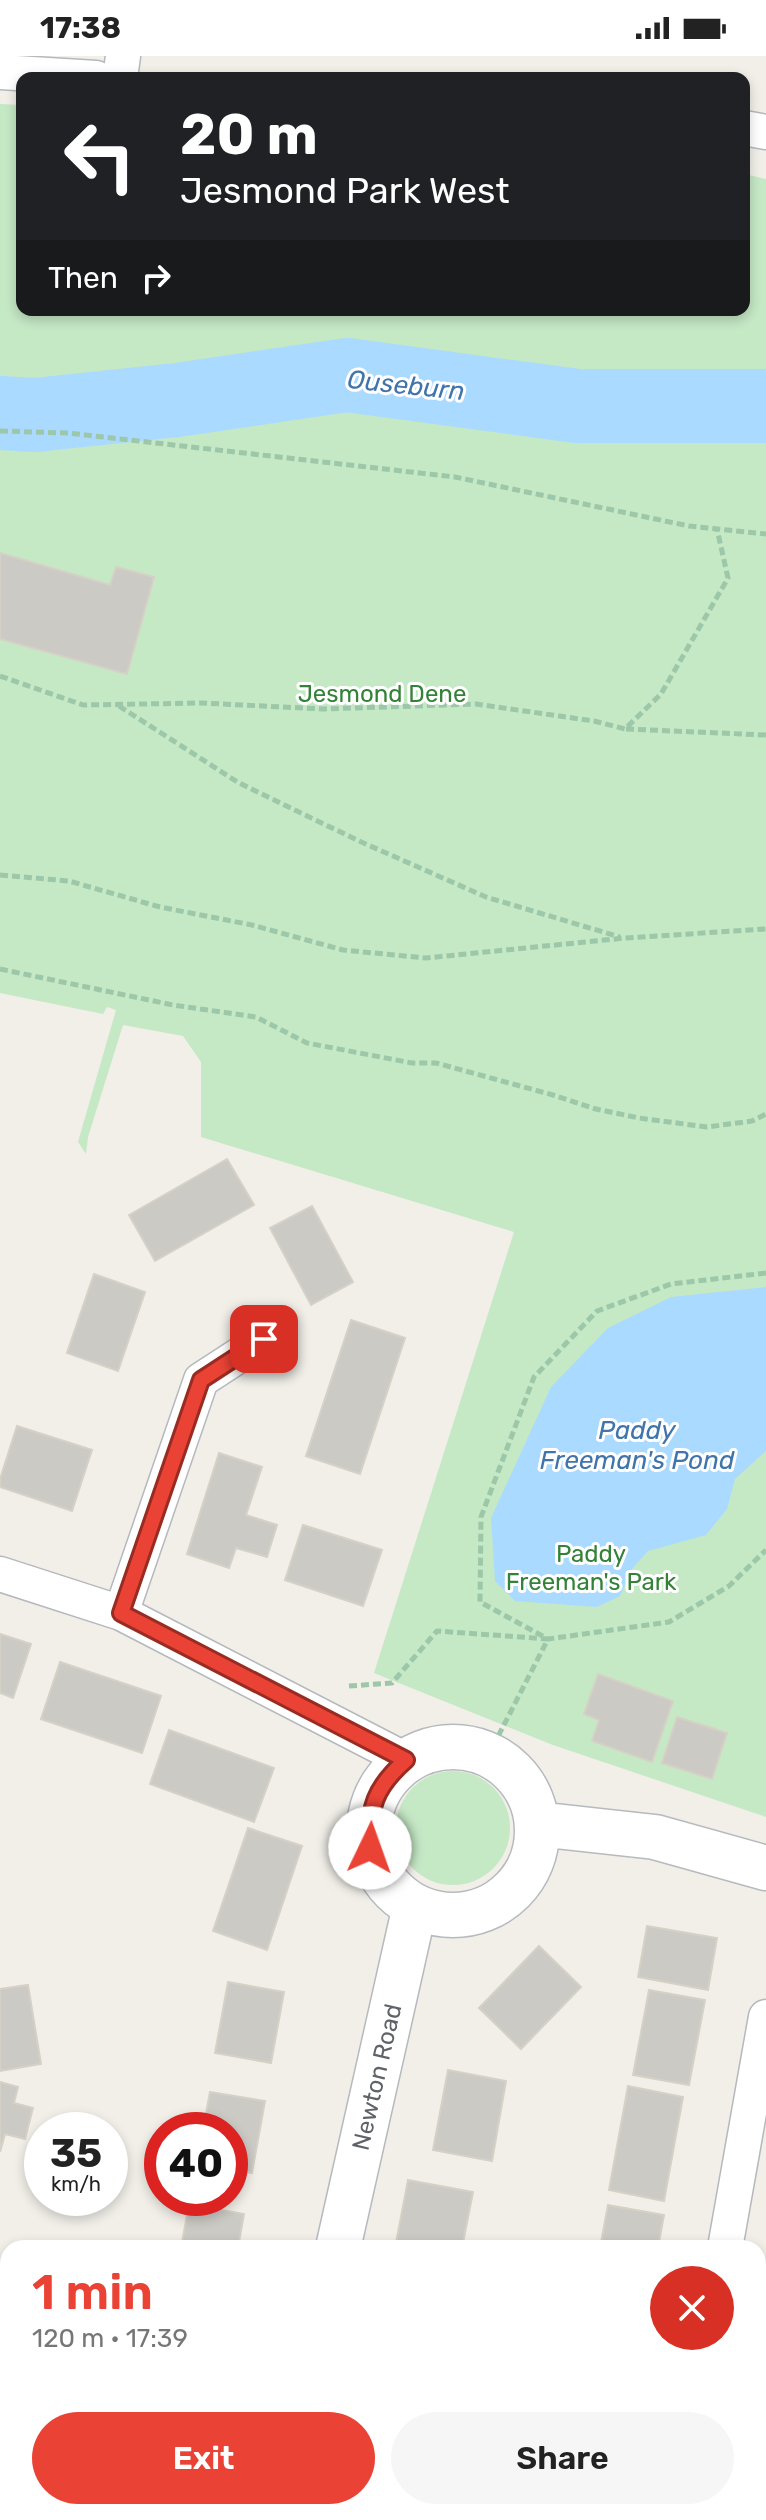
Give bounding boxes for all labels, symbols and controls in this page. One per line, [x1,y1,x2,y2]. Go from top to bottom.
text: 17:38 [40,10,121,46]
text: 20 m [180,102,318,168]
icon: left [48,104,152,208]
text: Jesmond Park West [180,169,510,212]
icon: right [134,256,178,300]
text: Then [48,260,118,296]
water label: Ouseburn [346,364,466,407]
park label: Jesmond Dene [298,680,466,708]
pin [230,1305,298,1373]
icon: arrive [242,1317,286,1361]
water label: Paddy Freeman's Pond [540,1415,735,1476]
park label: Paddy Freeman's Park [506,1540,677,1596]
position arrow [328,1806,412,1890]
street label: Newton Road [347,2001,407,2153]
speed limit sign: 40 [144,2112,248,2216]
text: 35 [50,2130,102,2177]
text: km/h [51,2172,101,2196]
text: 1 min [32,2264,153,2321]
button: close [650,2266,734,2350]
text: 120 m · 17:39 [32,2323,188,2354]
button: Exit [32,2412,375,2504]
button: Share [391,2412,734,2504]

